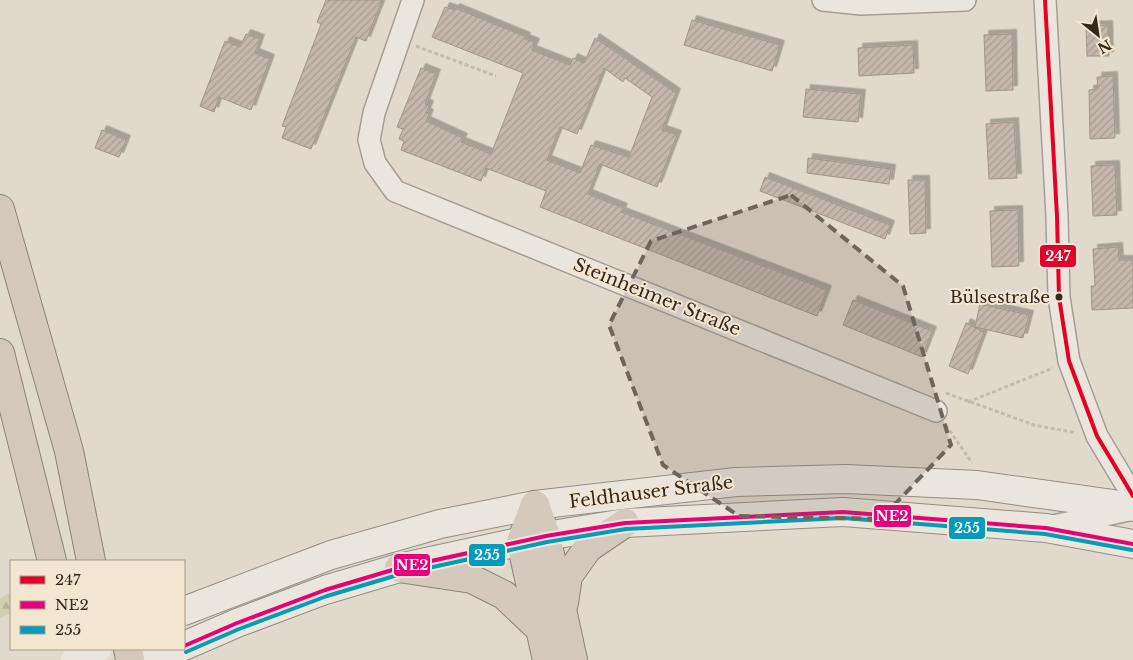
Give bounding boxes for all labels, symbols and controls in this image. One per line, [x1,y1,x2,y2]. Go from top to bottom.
north arrow [1073,10,1123,60]
text: N [1094,35,1115,57]
line badge: 247 [1039,244,1077,268]
text: 247 [1045,247,1072,265]
street label: Steinheimer Straße [570,253,744,341]
place label: Bülsestraße [950,287,1050,308]
marker: Bülsestraße [1054,292,1064,302]
street label: Feldhauser Straße [568,471,734,513]
line badge: NE2 [873,504,912,528]
text: NE2 [876,507,908,525]
line badge: 255 [948,516,986,540]
text: 255 [954,519,980,537]
line badge: 255 [468,543,506,567]
text: 255 [474,546,500,564]
line badge: NE2 [393,553,431,577]
text: NE2 [396,556,428,574]
legend [10,560,185,650]
text: 247 [55,570,81,589]
text: NE2 [55,595,89,614]
text: 255 [55,620,81,639]

